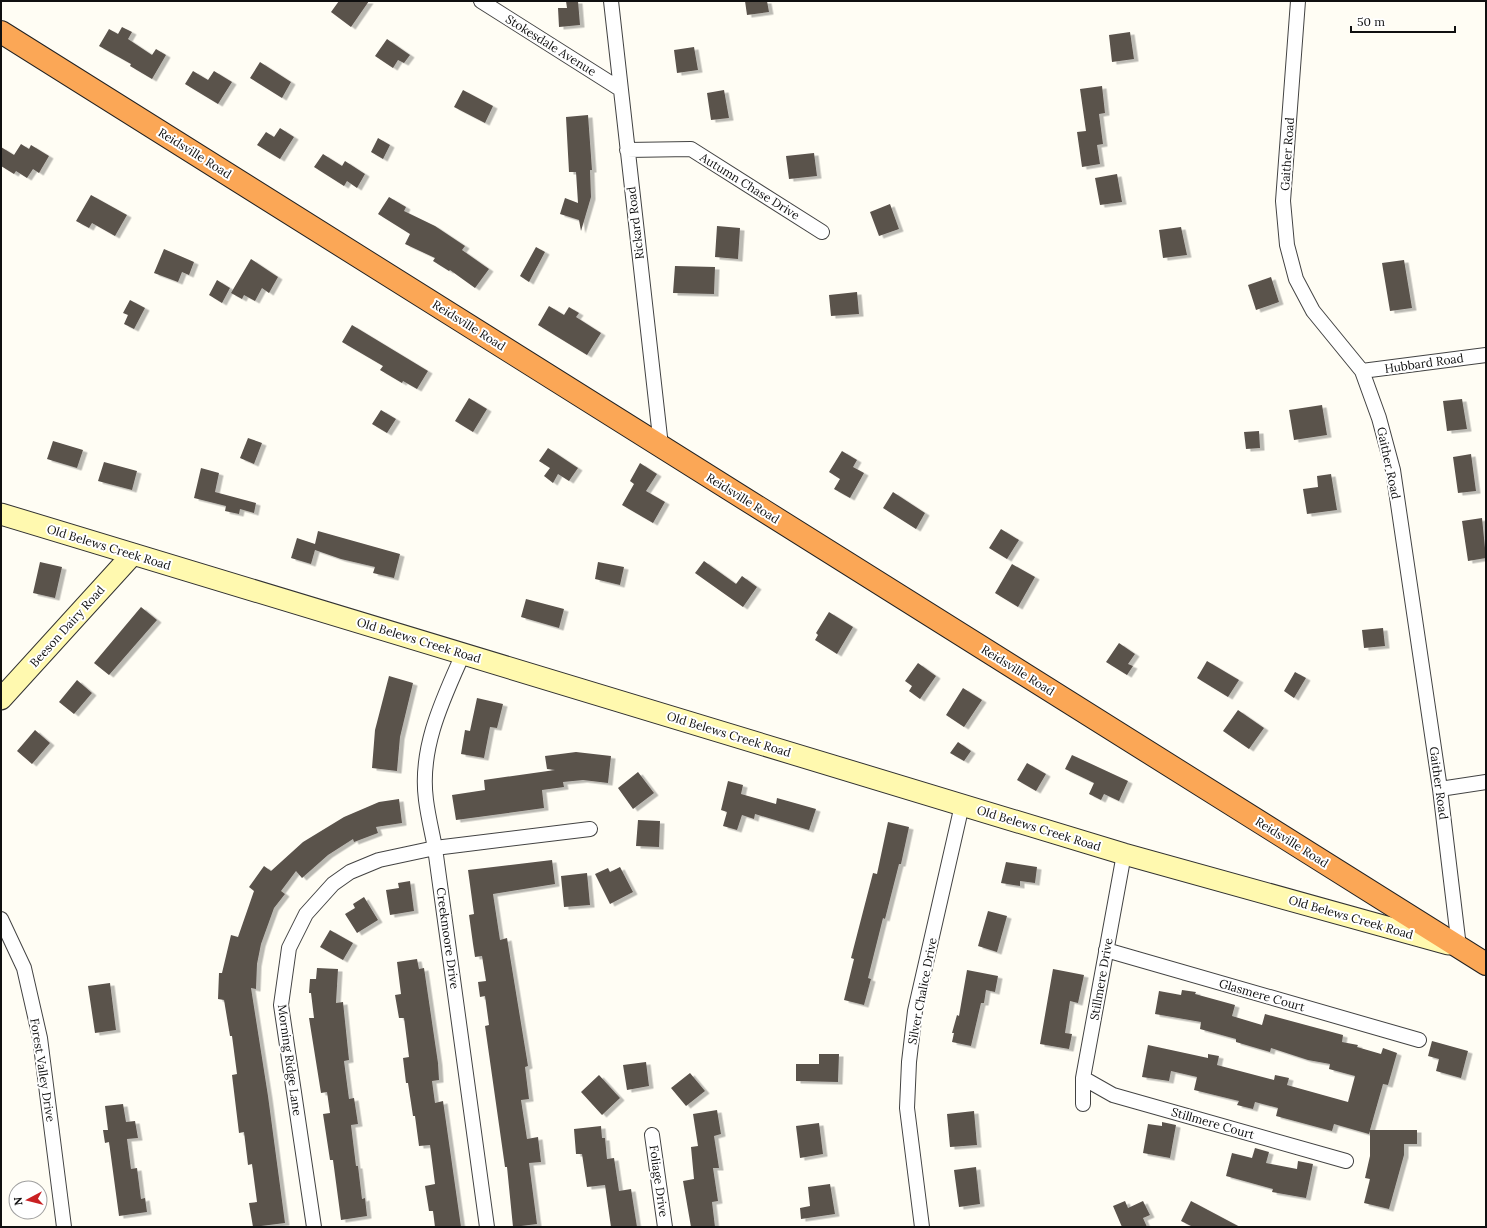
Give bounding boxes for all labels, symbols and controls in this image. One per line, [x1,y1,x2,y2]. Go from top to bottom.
scale bar [1351,8,1455,34]
street label: Stokesdale Avenue [503,11,599,79]
text: 50 m [1357,14,1385,29]
street label: Gaither Road [1277,117,1297,191]
street label: Reidsville Road [156,125,234,181]
street label: Autumn Chase Drive [697,149,803,223]
street label: Rickard Road [623,186,647,260]
street label: Reidsville Road [430,297,508,353]
street label: Hubbard Road [1383,350,1465,376]
street label: Gaither Road [1374,426,1404,500]
street label: Reidsville Road [704,470,782,526]
street label: Old Belews Creek Road [45,521,173,573]
street label: Beeson Dairy Road [26,582,108,670]
street label: Old Belews Creek Road [355,614,483,666]
street label: Reidsville Road [979,642,1057,698]
street label: Old Belews Creek Road [665,708,793,760]
street label: Gaither Road [1426,746,1452,820]
street label: Old Belews Creek Road [975,802,1103,854]
street label: Reidsville Road [1253,814,1331,870]
street label: Creekmoore Drive [433,886,463,990]
street label: Old Belews Creek Road [1287,892,1415,942]
street label: Silver Chalice Drive [904,936,940,1046]
street label: Stillmere Drive [1086,936,1116,1021]
street label: Glasmere Court [1217,976,1307,1015]
street label: Morning Ridge Lane [275,1003,305,1117]
street label: Forest Valley Drive [27,1017,59,1123]
street label: Stillmere Court [1170,1104,1257,1142]
street label: Foliage Drive [647,1144,672,1218]
north arrow [8,1180,48,1220]
text: N [11,1196,26,1206]

